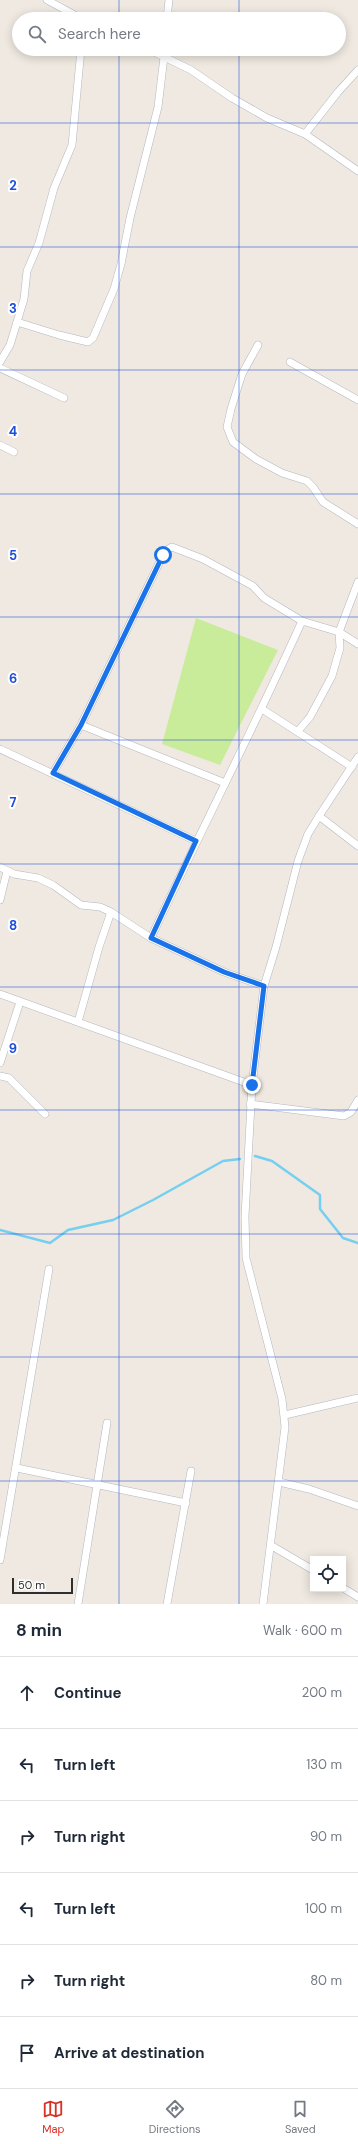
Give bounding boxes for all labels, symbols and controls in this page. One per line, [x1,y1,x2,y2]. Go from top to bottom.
search box [12,12,346,56]
icon: search [26,23,48,45]
text: Search here [58,24,141,44]
text: 2 [9,177,17,194]
text: 3 [9,300,17,317]
text: 4 [9,423,17,440]
route start [154,546,172,564]
text: 5 [9,547,17,564]
text: 6 [9,670,17,687]
text: 7 [10,794,17,811]
text: 8 [9,917,17,934]
text: 9 [9,1040,17,1057]
route end [243,1076,261,1094]
map controls [310,1556,346,1592]
button: locate [310,1556,346,1592]
scale bar [12,1576,73,1595]
text: 50 m [18,1578,45,1592]
text: 8 min [16,1619,62,1641]
text: Walk · 600 m [263,1622,342,1639]
icon: ahead [16,1682,38,1704]
text: Continue [54,1683,122,1703]
text: 200 m [302,1684,342,1701]
icon: left [16,1754,38,1776]
text: Turn left [54,1755,115,1775]
text: 130 m [306,1756,342,1773]
icon: right [16,1826,38,1848]
text: Turn right [54,1827,125,1847]
text: 90 m [310,1828,342,1845]
icon: left [16,1898,38,1920]
text: Turn left [54,1899,115,1919]
text: 100 m [305,1900,342,1917]
icon: right [16,1970,38,1992]
text: Turn right [54,1971,125,1991]
text: 80 m [310,1972,342,1989]
icon: arrive [16,2042,38,2064]
text: Arrive at destination [54,2043,205,2063]
tab: Map [42,2098,64,2136]
tab: Directions [149,2098,201,2136]
tab: Saved [285,2098,316,2136]

